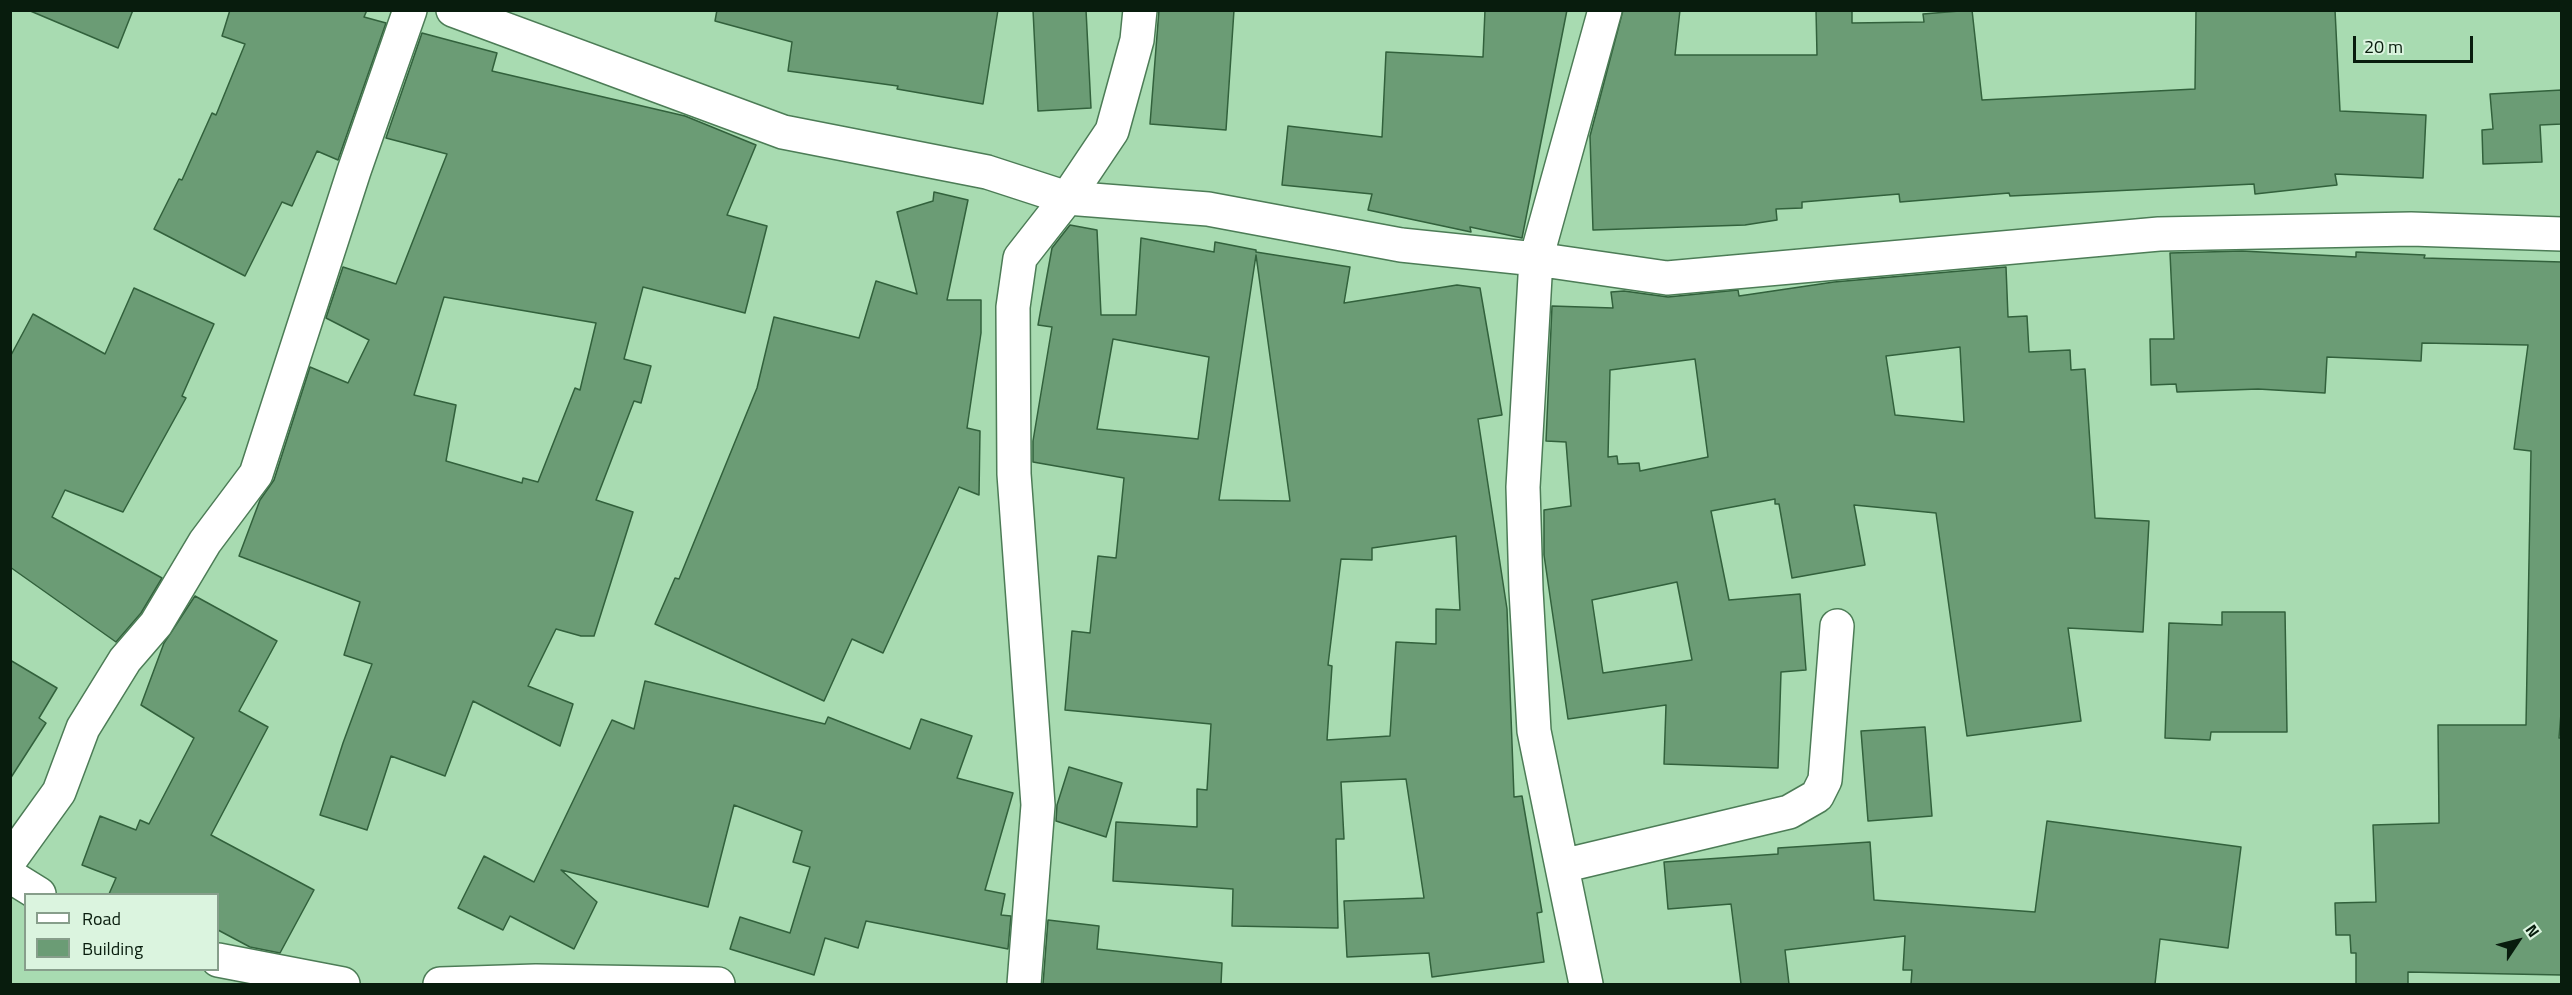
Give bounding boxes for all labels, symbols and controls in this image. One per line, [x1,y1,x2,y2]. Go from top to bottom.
scale bar [2356,24,2476,62]
text: 20 m [2364,33,2403,60]
legend [24,893,219,971]
text: Road [82,905,121,932]
north arrow [2488,911,2548,971]
text: N [2520,919,2546,942]
text: Building [82,935,143,962]

